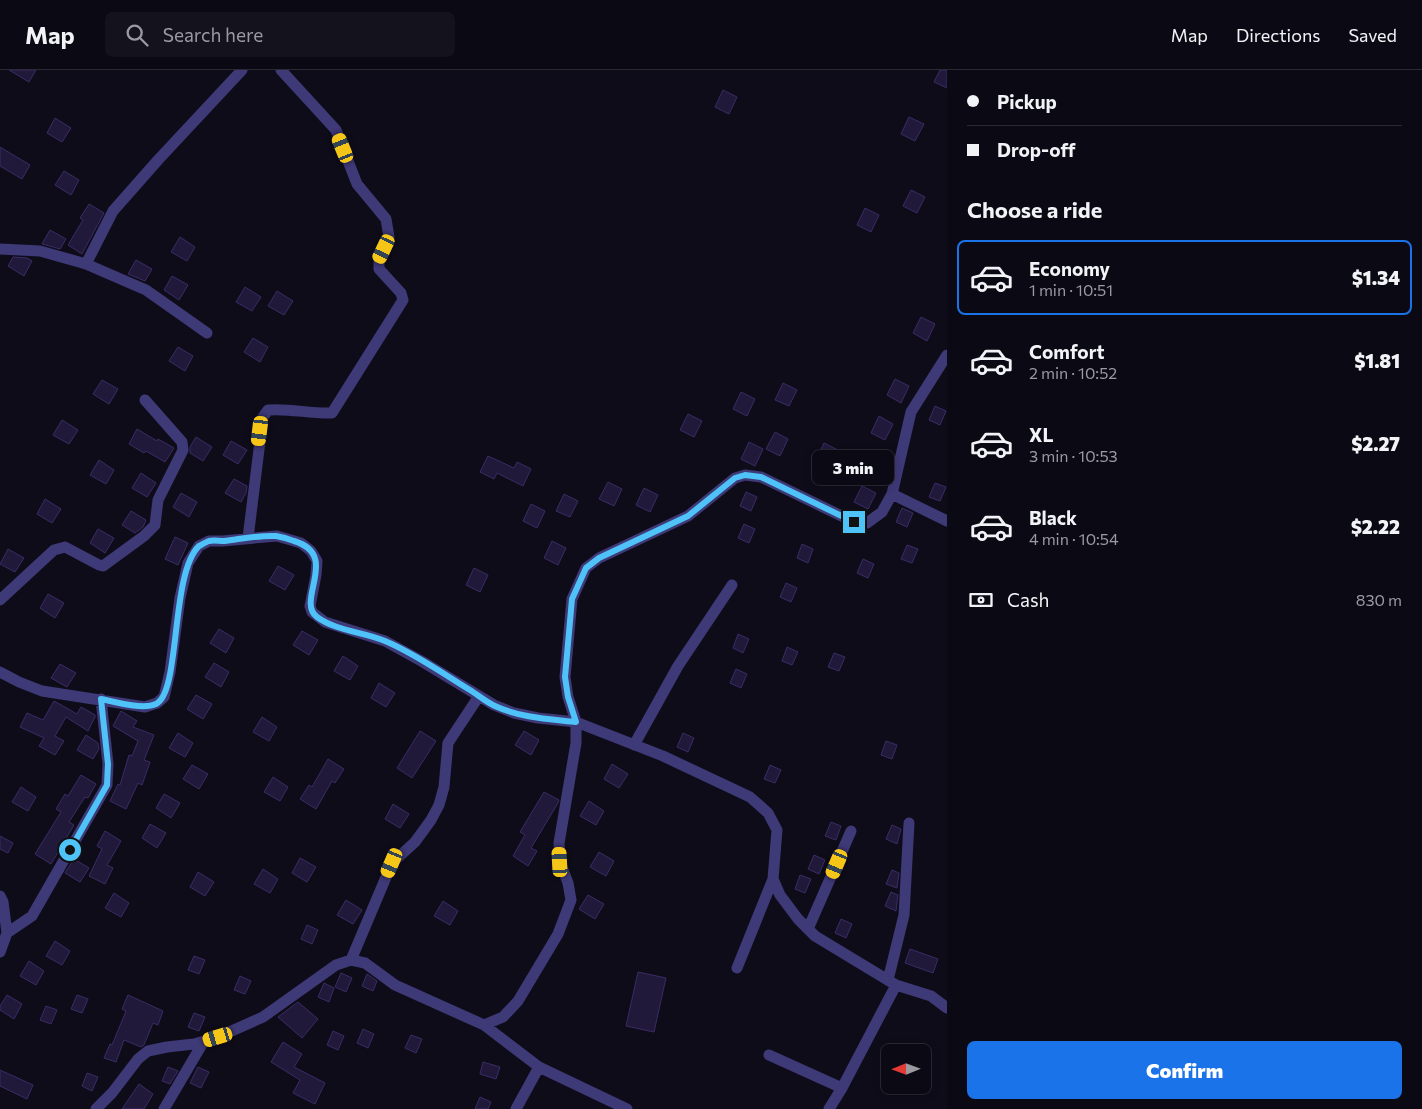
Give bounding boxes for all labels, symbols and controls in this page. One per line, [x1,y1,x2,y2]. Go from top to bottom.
search box [105,12,455,57]
text: Map [25,20,75,49]
icon: search [123,21,151,49]
text: Search here [163,23,263,46]
text: Map [1171,24,1208,46]
text: Directions [1236,24,1320,46]
text: Saved [1348,24,1397,46]
text: Pickup [997,90,1057,113]
car [330,131,355,165]
text: Drop-off [997,138,1076,161]
text: Choose a ride [967,196,1102,223]
car [370,232,397,266]
icon: car [969,255,1014,300]
text: Economy [1029,257,1110,280]
text: $1.34 [1352,266,1400,289]
text: 1 min · 10:51 [1029,280,1113,299]
icon: car [969,338,1014,383]
text: Comfort [1029,340,1105,363]
text: $1.81 [1354,349,1400,372]
text: 2 min · 10:52 [1029,363,1117,382]
car [250,415,269,447]
icon: car [969,421,1014,466]
text: XL [1029,423,1054,446]
text: $2.27 [1351,432,1400,455]
text: 3 min · 10:53 [1029,446,1118,465]
callout: 3 min [813,450,895,484]
text: 3 min [833,458,873,477]
icon: car [969,504,1014,549]
text: Black [1029,506,1077,529]
route end [843,511,865,533]
text: $2.22 [1351,515,1400,538]
text: 4 min · 10:54 [1029,529,1119,548]
icon: cash [967,586,995,614]
text: Cash [1007,588,1049,611]
text: 830 m [1356,590,1402,609]
route start [59,839,81,861]
car [379,846,404,880]
car [551,847,568,877]
car [824,847,849,881]
car [201,1025,234,1049]
button: Confirm [967,1041,1402,1099]
north arrow [881,1044,931,1094]
map controls [881,1044,931,1094]

